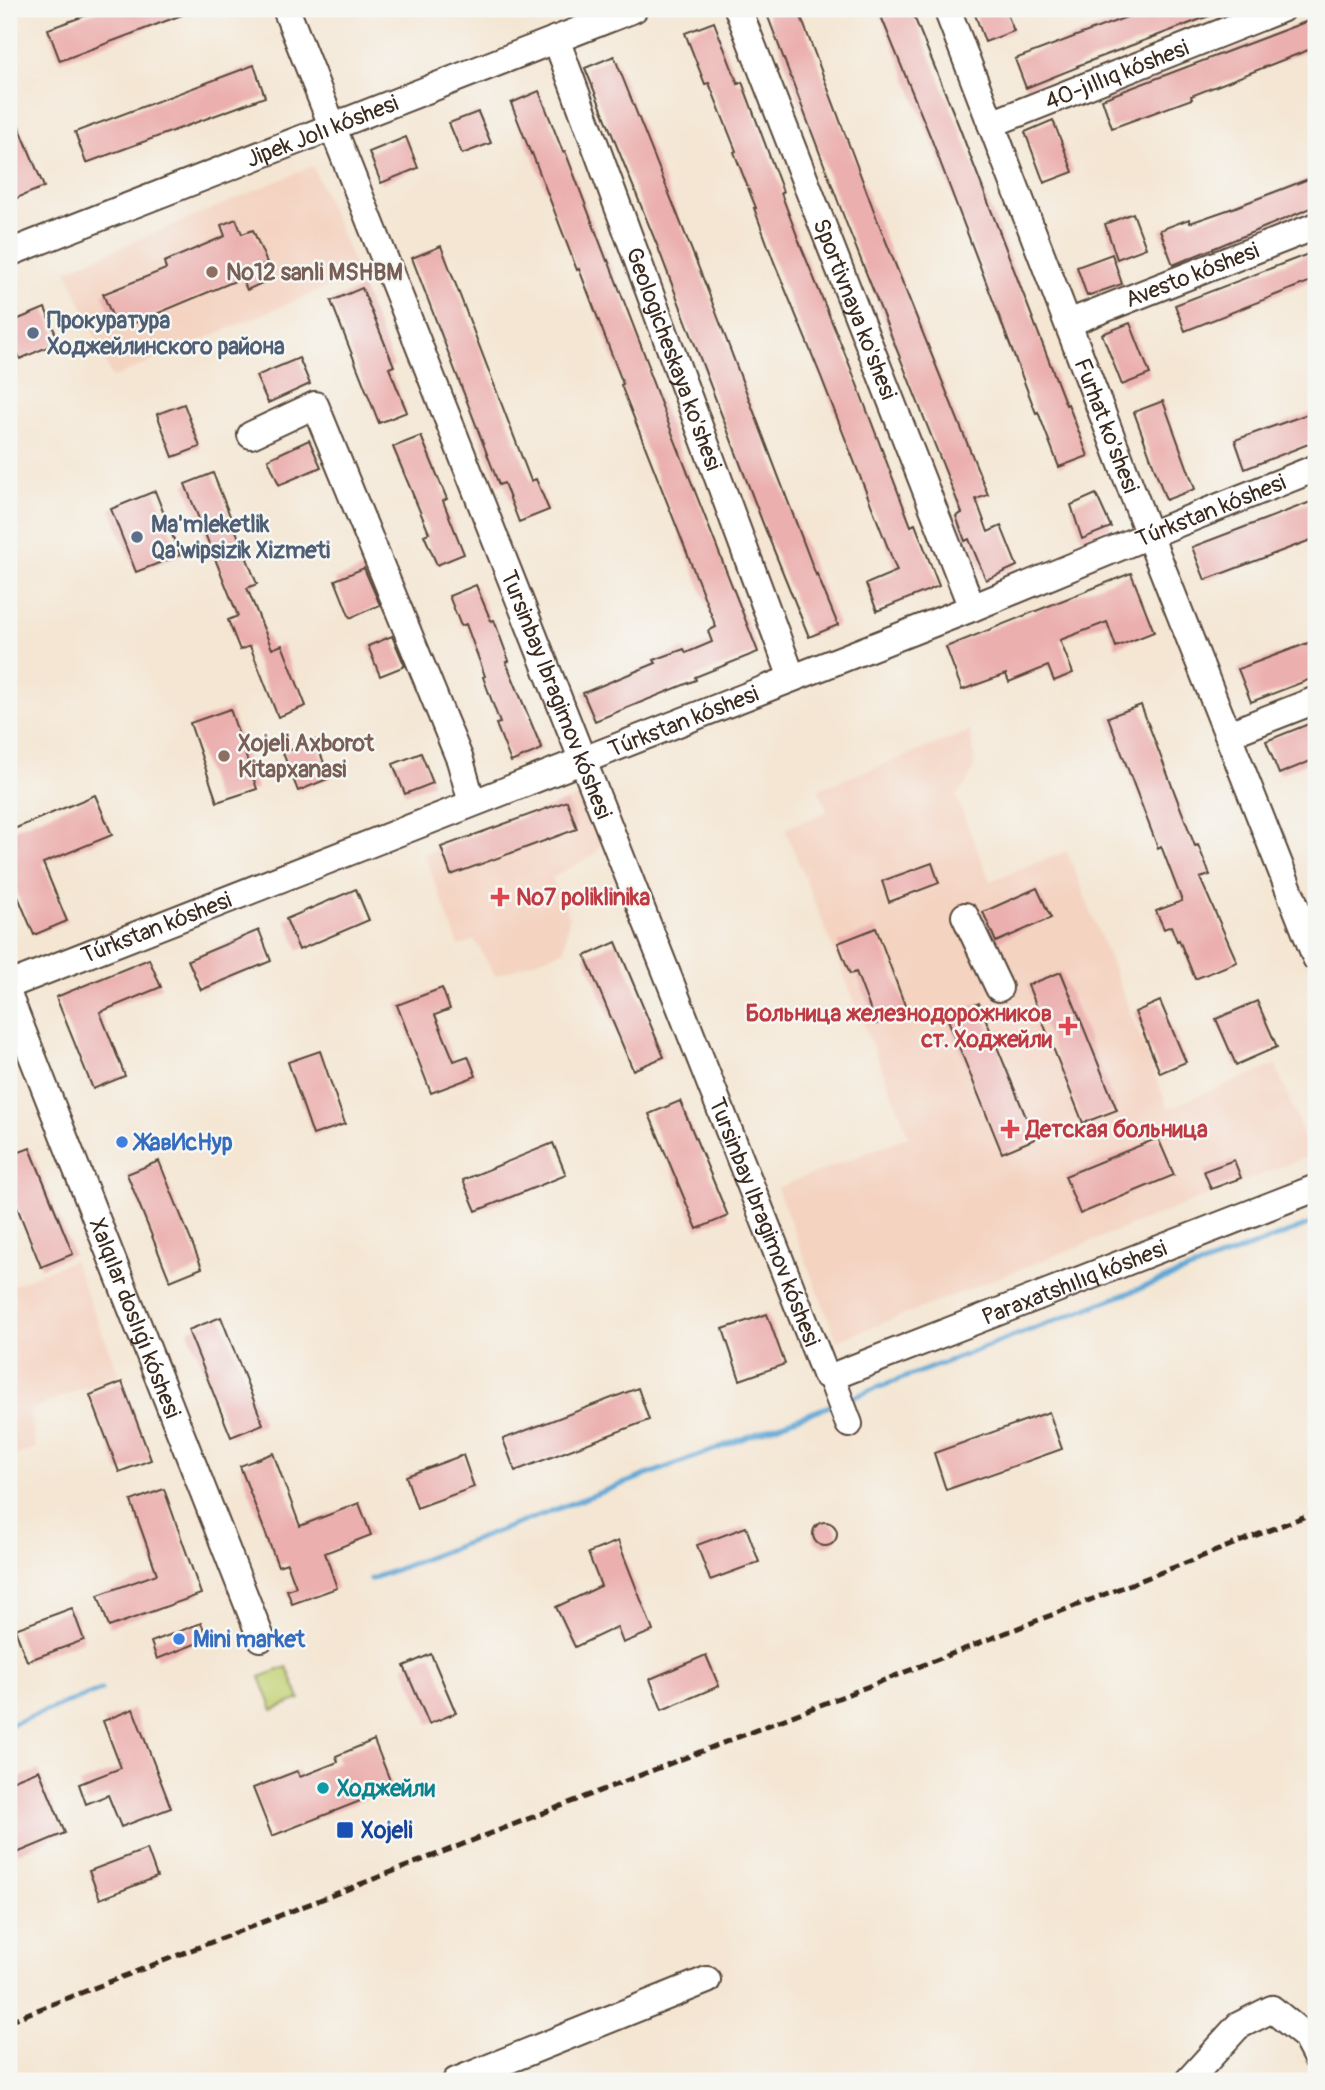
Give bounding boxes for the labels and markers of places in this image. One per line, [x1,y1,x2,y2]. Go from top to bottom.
place label: №12 sanli MSHBM [226,258,403,287]
marker: №12 sanli MSHBM [204,264,220,280]
place label: Прокуратура Ходжейлинского района [47,306,285,361]
marker: Прокуратура Ходжейлинского района [25,325,41,341]
place label: Ma'mleketlik Qa'wipsizik Xizmeti [151,510,330,565]
marker: Ma'mleketlik Qa'wipsizik Xizmeti [129,529,145,545]
place label: Xojeli Axborot Kitapxanasi [238,729,375,784]
marker: Xojeli Axborot Kitapxanasi [216,748,232,764]
place label: №7 poliklinika [516,883,650,912]
marker: №7 poliklinika [490,887,510,907]
place label: Больница железнодорожников ст. Ходжейли [746,999,1053,1054]
marker: Больница железнодорожников ст. Ходжейли [1058,1016,1078,1036]
place label: Детская больница [1024,1115,1208,1144]
marker: Детская больница [1000,1119,1020,1139]
place label: ЖавИсНур [132,1128,233,1157]
marker: ЖавИсНур [114,1134,130,1150]
place label: Mini market [193,1625,306,1654]
marker: Mini market [171,1631,187,1647]
place label: Ходжейли [337,1774,436,1803]
marker: Ходжейли [315,1780,331,1796]
place label: Xojeli [361,1816,413,1845]
marker: Xojeli [335,1820,355,1840]

